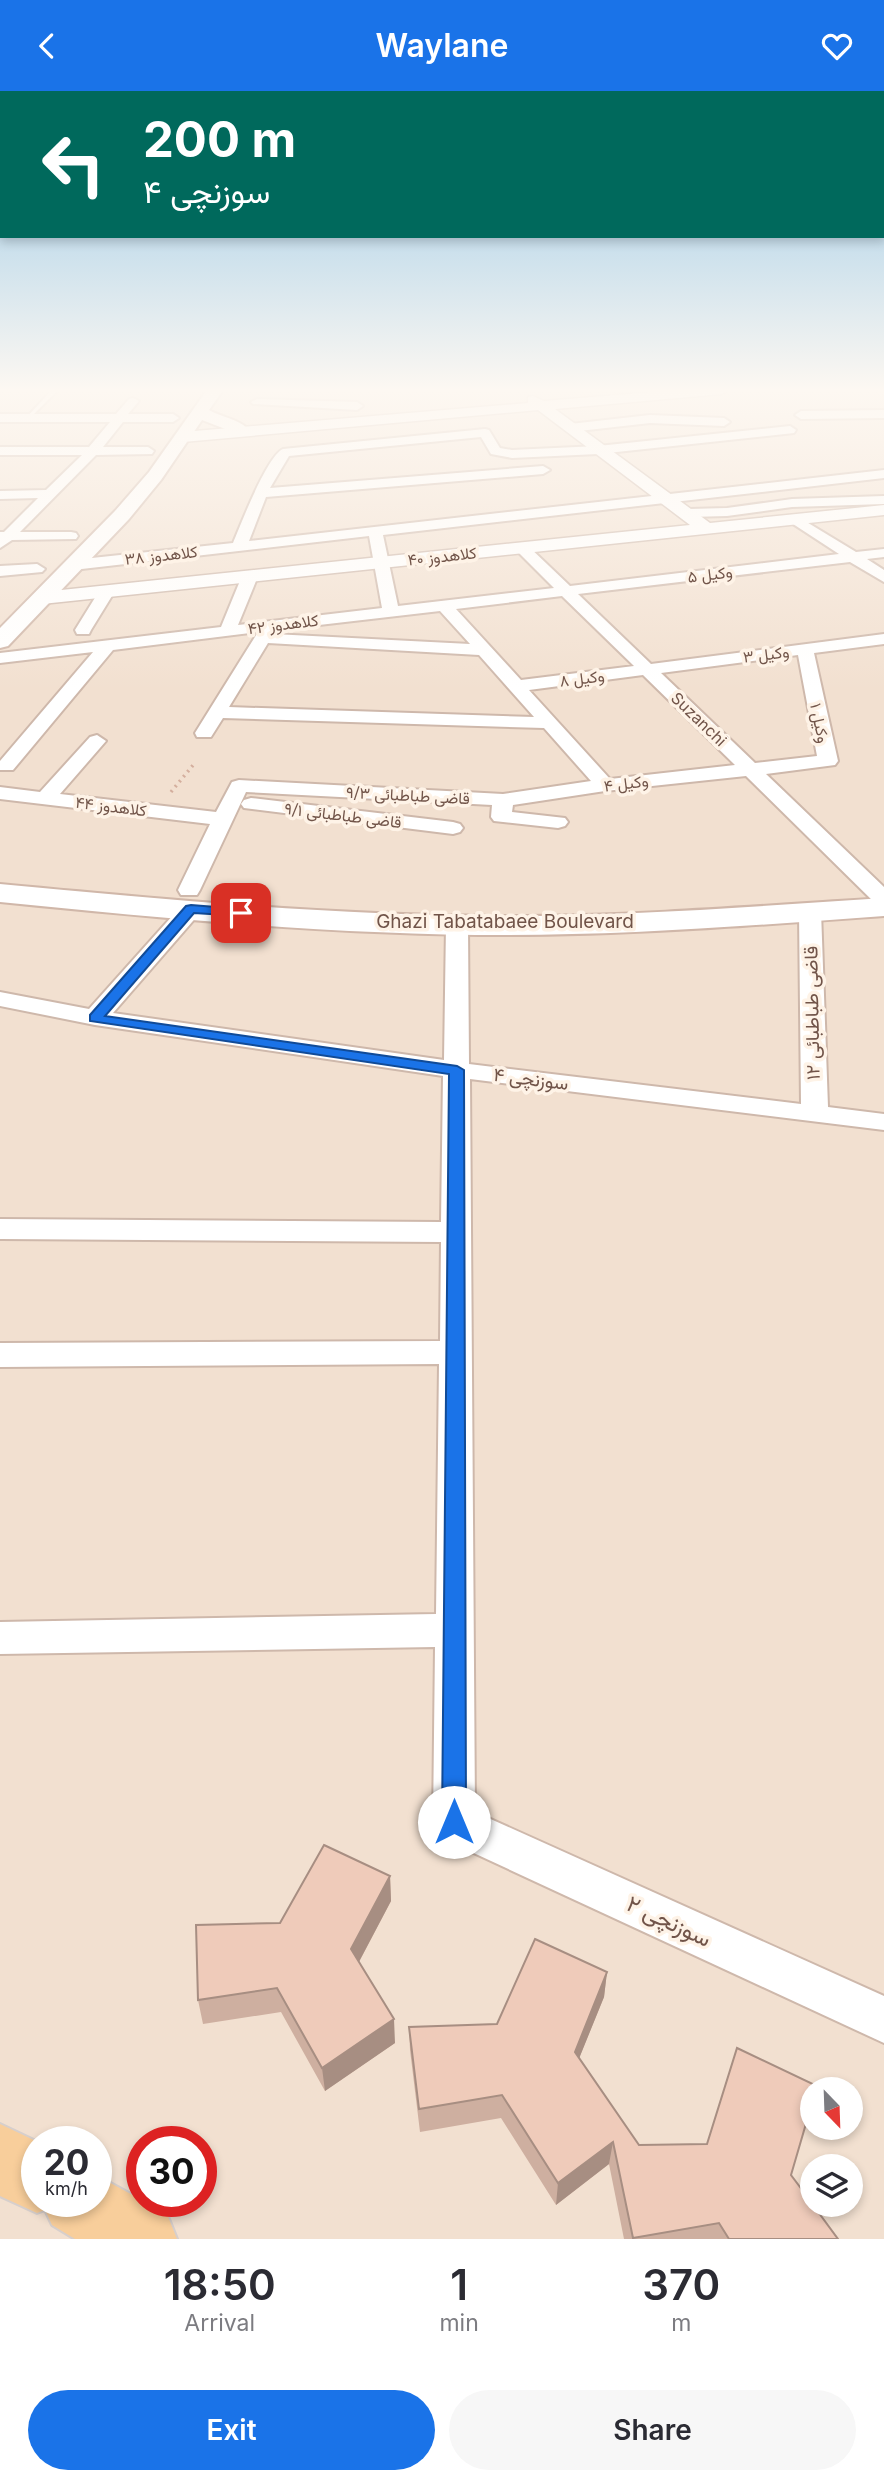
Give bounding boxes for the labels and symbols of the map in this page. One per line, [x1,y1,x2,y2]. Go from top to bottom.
street label: کلاهدوز ۳۸ [123,541,199,570]
street label: کلاهدوز ۴۰ [406,542,478,571]
street label: وکيل ۵ [686,561,734,588]
street label: کلاهدوز ۴۲ [247,610,320,639]
street label: وکيل ۳ [742,641,790,668]
street label: وکيل ۸ [558,665,606,692]
street label: Suzanchi [667,688,731,750]
street label: وکيل ۱ [805,701,834,745]
street label: وکيل ۴ [602,770,650,797]
street label: قاضی طباطبائی ۹/۳ [346,782,470,809]
street label: کلاهدوز ۴۴ [74,792,148,821]
street label: قاضی طباطبائی ۹/۱ [283,798,403,833]
pin [211,883,271,943]
street label: Ghazi Tabatabaee Boulevard [376,910,634,933]
street label: قاضی طباطبائی ۱۲ [799,946,825,1080]
street label: سوزنچی ۴ [492,1063,570,1097]
position arrow [417,1785,491,1859]
street label: سوزنچی ۲ [621,1889,716,1955]
north arrow [800,2077,863,2140]
speed limit sign: 30 [126,2126,217,2217]

